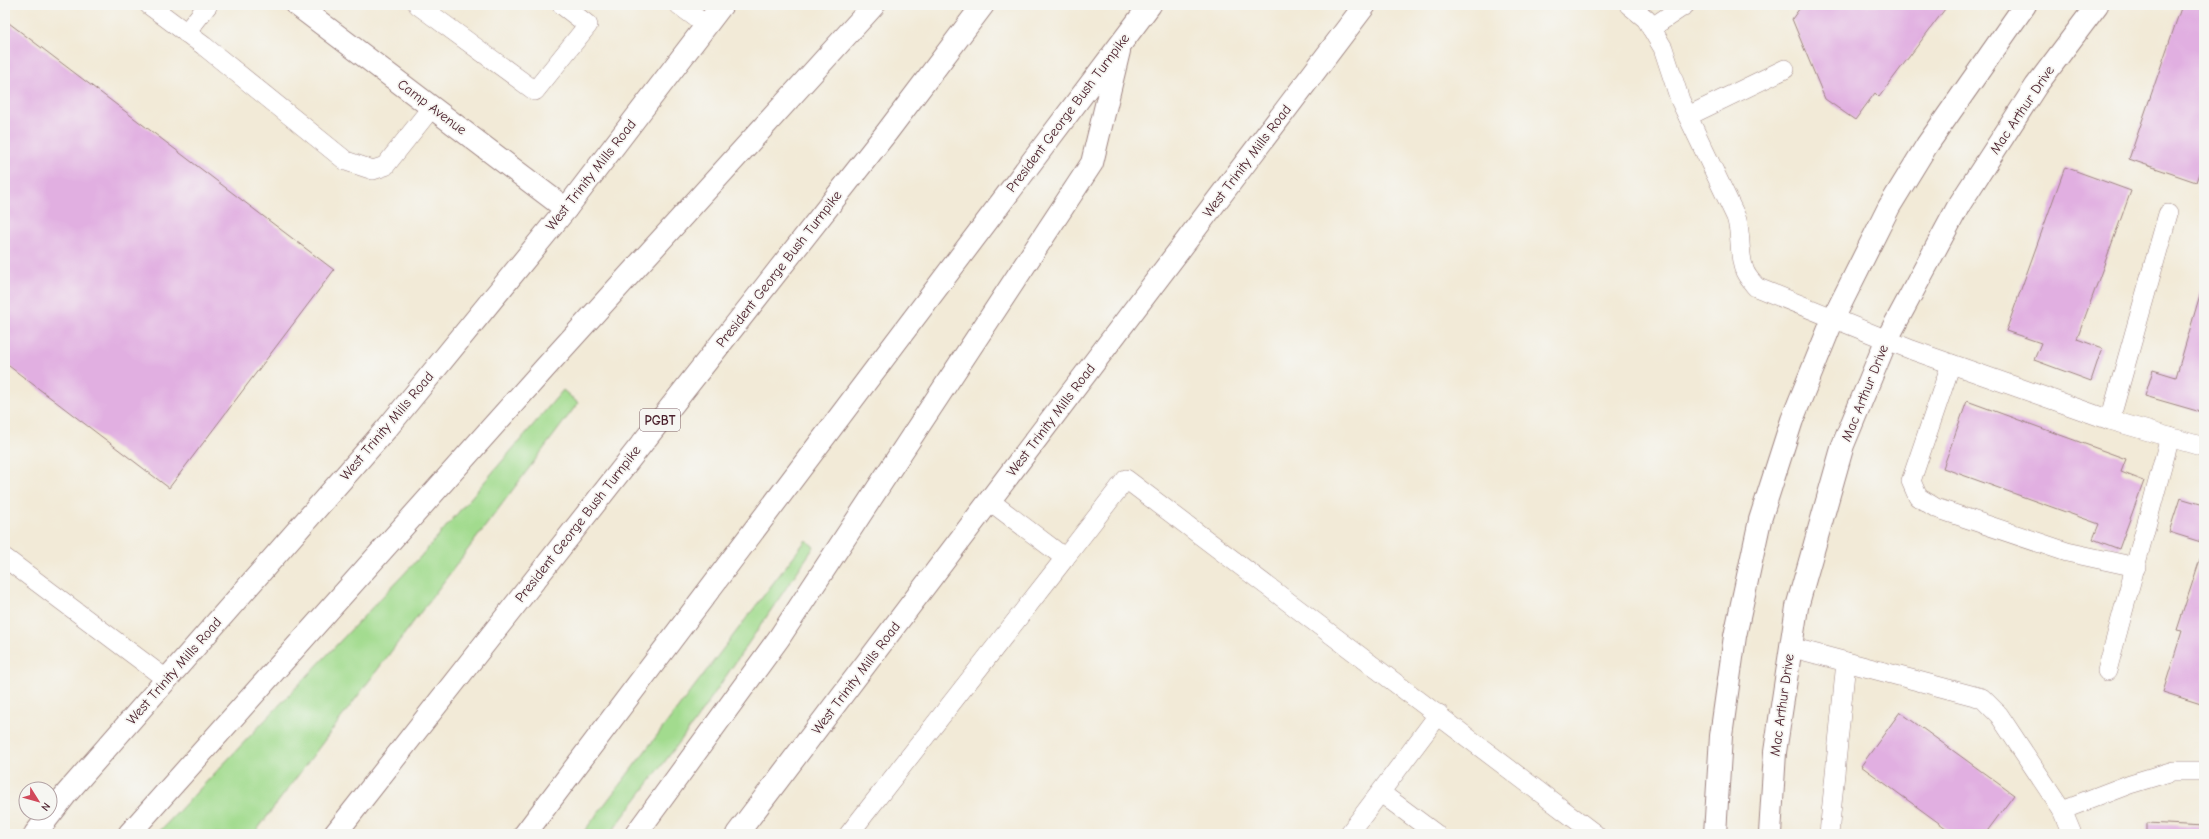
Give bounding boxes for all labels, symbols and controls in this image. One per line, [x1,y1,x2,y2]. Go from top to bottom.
street label: President George Bush Turnpike [1003,30,1133,196]
street label: Mac Arthur Drive [1986,63,2058,157]
street label: Camp Avenue [394,75,470,139]
street label: West Trinity Mills Road [1199,101,1295,221]
street label: West Trinity Mills Road [542,116,640,234]
street label: President George Bush Turnpike [712,187,846,351]
street label: Mac Arthur Drive [1838,342,1892,444]
street label: West Trinity Mills Road [1003,360,1099,480]
street label: West Trinity Mills Road [337,368,437,484]
road number: PGBT [640,409,680,431]
street label: President George Bush Turnpike [511,442,645,606]
street label: West Trinity Mills Road [123,614,225,728]
street label: West Trinity Mills Road [808,618,904,738]
street label: Mac Arthur Drive [1766,653,1798,757]
north arrow [18,781,58,821]
text: N [38,800,53,813]

